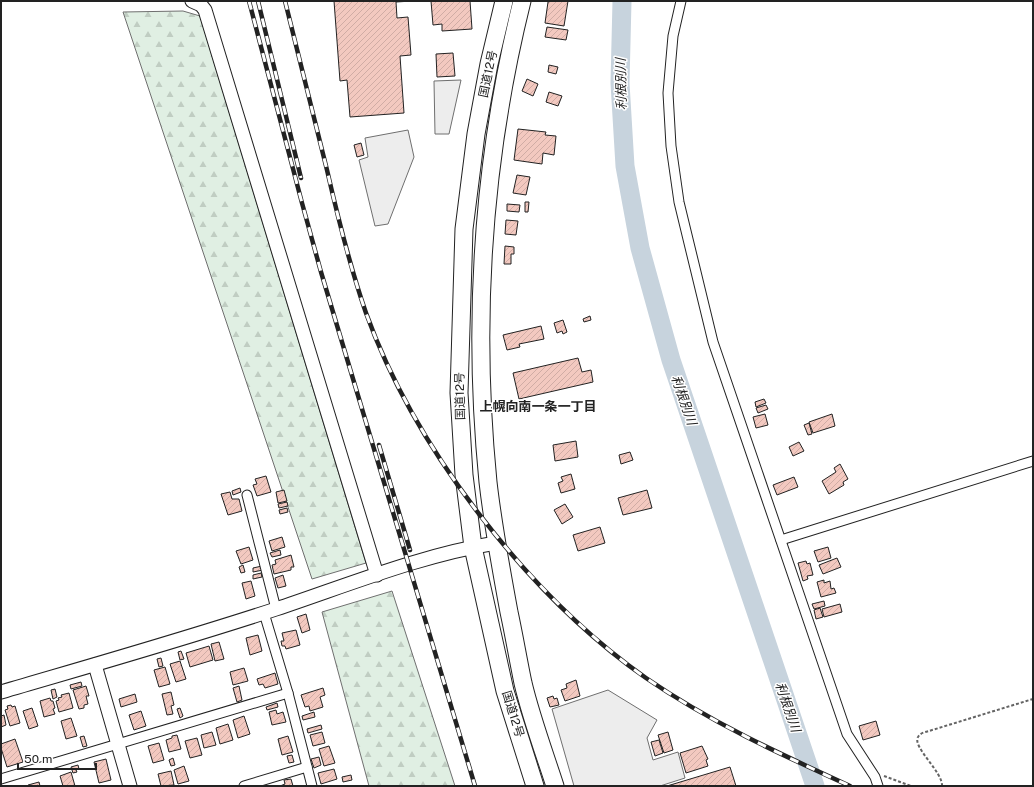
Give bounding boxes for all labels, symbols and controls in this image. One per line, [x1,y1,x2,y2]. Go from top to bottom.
street label: 国道12号 [476,49,500,99]
water label: 利根別川 [613,56,629,110]
street label: 国道12号 [453,372,467,420]
water label: 利根別川 [668,373,700,429]
district label: 上幌向南一条一丁目 [479,399,597,414]
water label: 利根別川 [772,680,804,736]
street label: 国道12号 [499,689,527,739]
scale bar [18,745,96,771]
text: 50 m [24,752,52,766]

